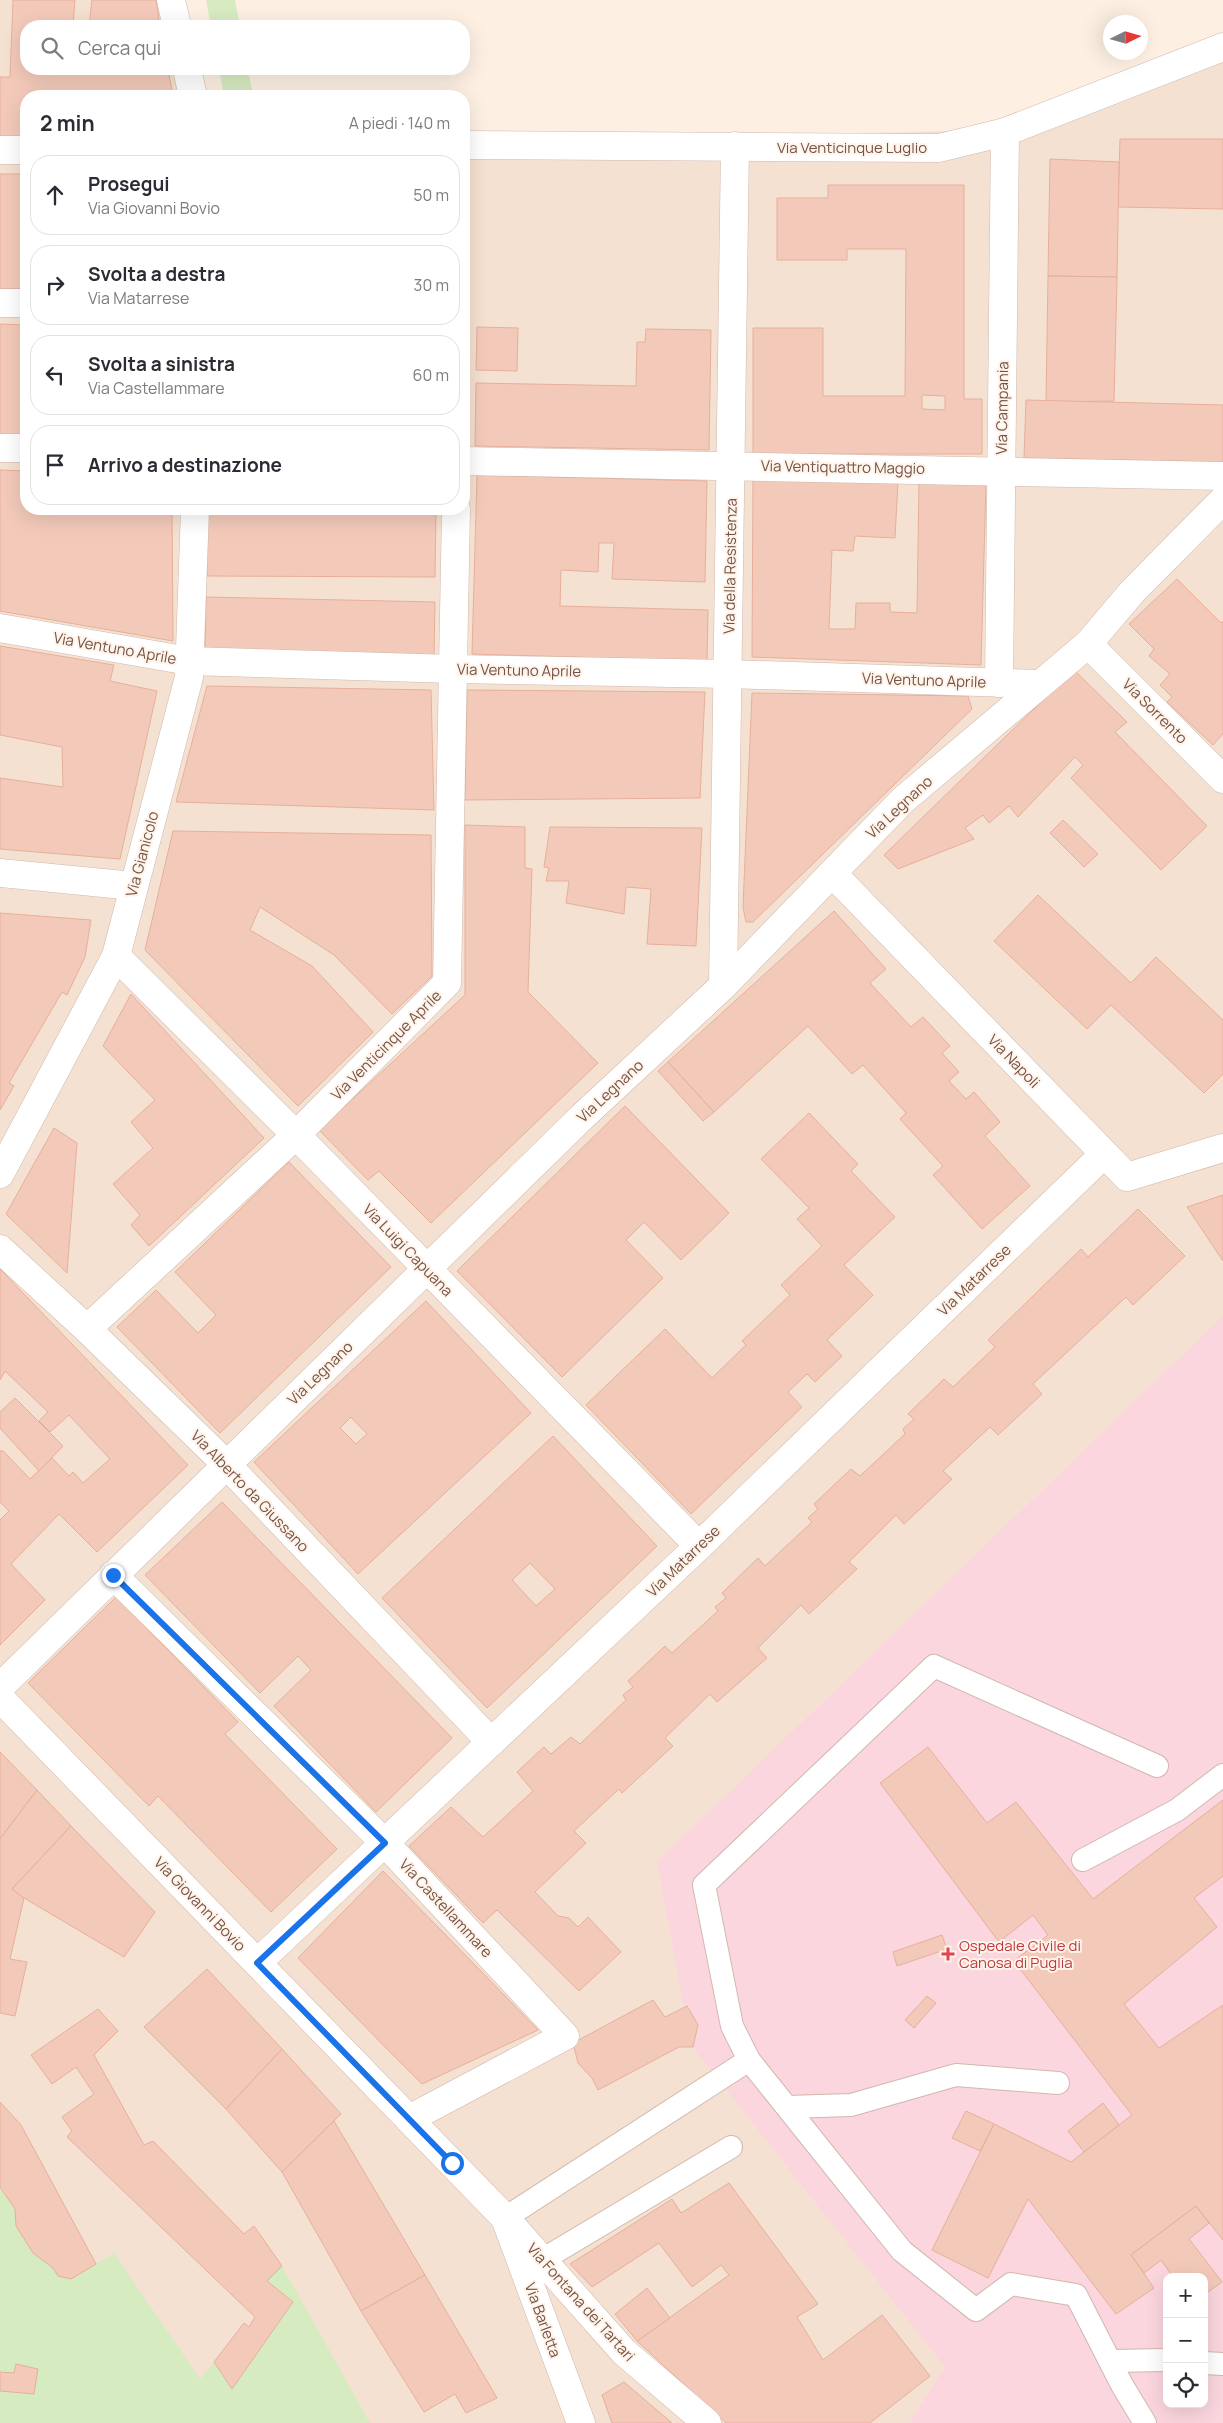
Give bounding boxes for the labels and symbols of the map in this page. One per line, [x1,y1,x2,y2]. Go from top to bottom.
north arrow [1103,15,1148,60]
street label: Via Venticinque Luglio [777,137,927,158]
street label: Via Campania [991,361,1013,455]
street label: Via Ventiquattro Maggio [761,455,925,479]
street label: Via della Resistenza [718,498,742,634]
street label: Via Ventuno Aprile [52,627,178,669]
street label: Via Ventuno Aprile [457,658,582,682]
street label: Via Ventuno Aprile [861,667,987,693]
street label: Via Sorrento [1118,674,1192,748]
street label: Via Legnano [861,771,937,843]
street label: Via Gianicolo [121,809,164,899]
street label: Via Venticinque Aprile [326,985,446,1105]
street label: Via Napoli [983,1030,1045,1092]
street label: Via Legnano [572,1055,648,1127]
street label: Via Luigi Capuana [358,1199,458,1301]
street label: Via Matarrese [933,1239,1016,1321]
street label: Via Legnano [283,1336,358,1410]
street label: Via Alberto da Giussano [186,1425,314,1557]
street label: Via Matarrese [642,1520,725,1602]
route end [102,1564,125,1587]
street label: Via Giovanni Bovio [149,1852,251,1956]
street label: Via Castellammare [395,1854,498,1962]
place label: Ospedale Civile di Canosa di Puglia [959,1935,1081,1973]
marker: Ospedale Civile di Canosa di Puglia [941,1947,955,1961]
route start [441,2152,464,2175]
street label: Via Fontana dei Tartari [522,2238,640,2366]
street label: Via Barletta [520,2280,566,2360]

